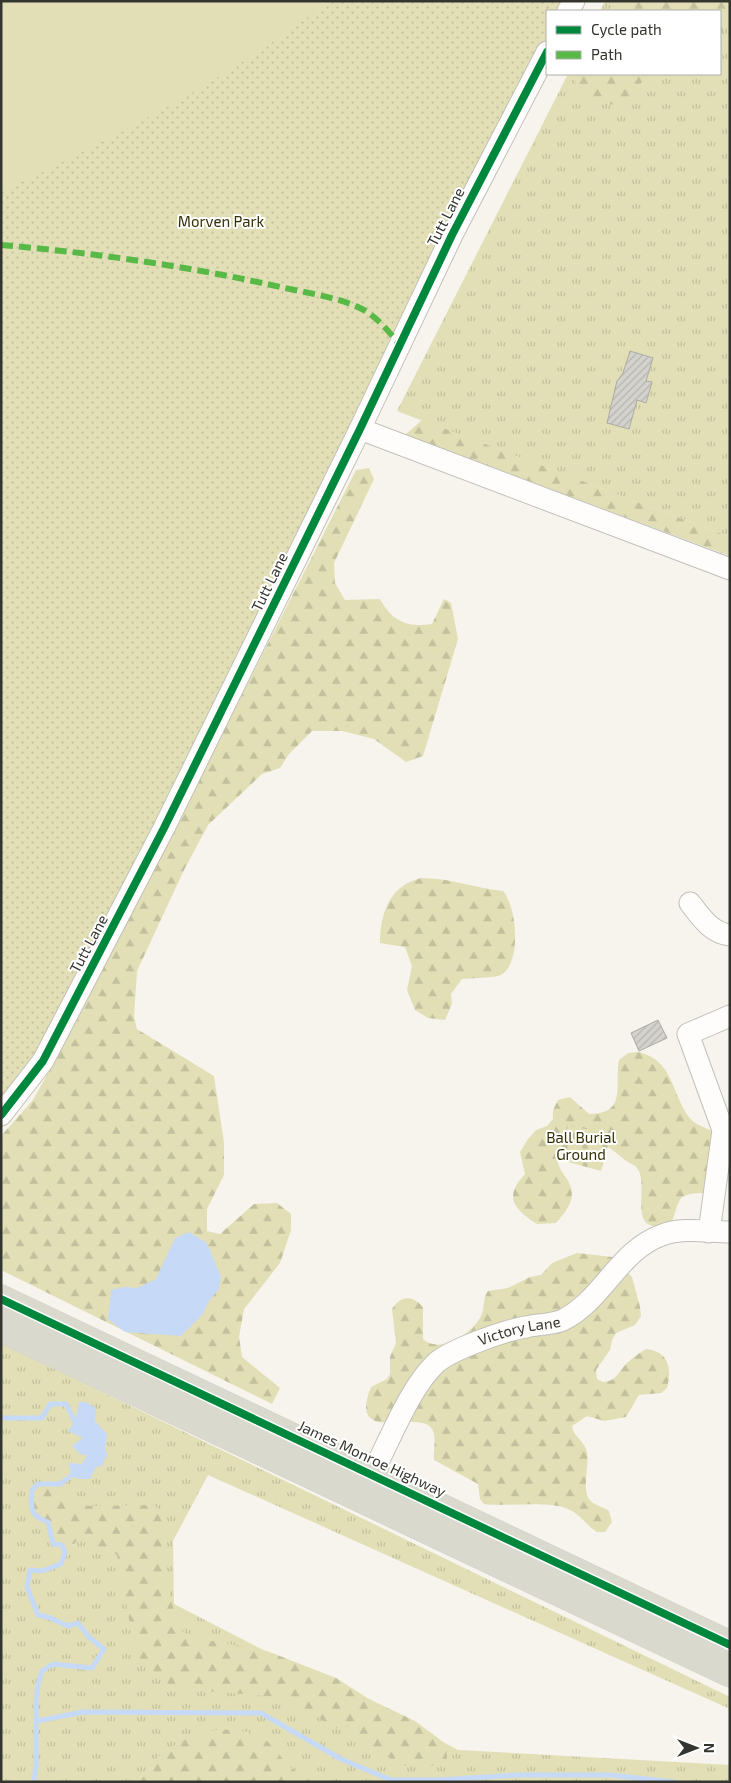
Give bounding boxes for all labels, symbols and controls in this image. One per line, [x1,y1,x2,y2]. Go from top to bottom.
legend [546,10,721,75]
text: Cycle path [591,20,662,38]
text: Path [591,45,622,63]
street label: Tutt Lane [423,184,468,249]
park label: Morven Park [178,212,265,230]
street label: Tutt Lane [247,549,291,614]
street label: Tutt Lane [65,911,111,976]
park label: Ball Burial Ground [546,1128,616,1163]
street label: Victory Lane [475,1312,562,1349]
street label: James Monroe Highway [296,1416,449,1500]
north arrow [671,1723,721,1773]
text: N [701,1743,718,1753]

